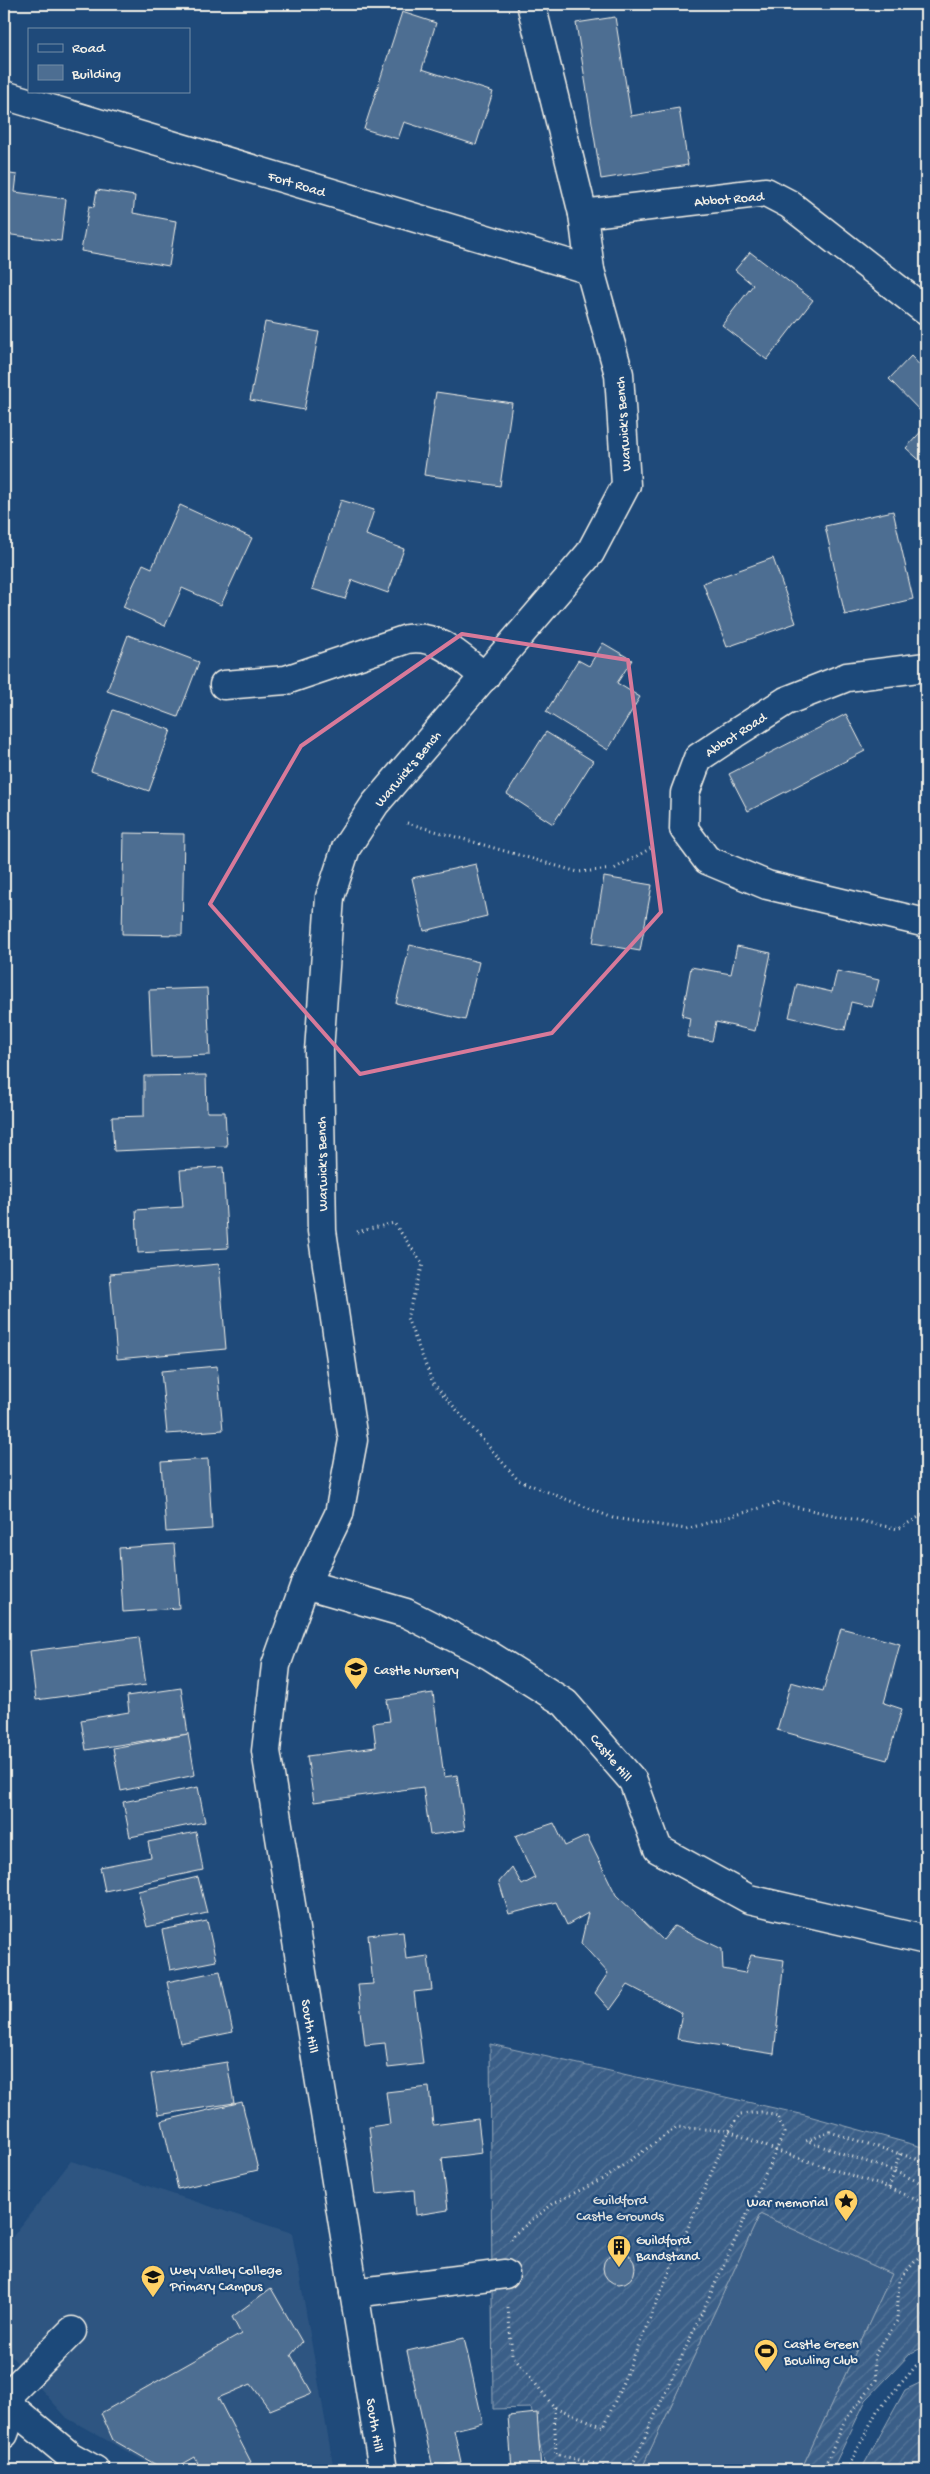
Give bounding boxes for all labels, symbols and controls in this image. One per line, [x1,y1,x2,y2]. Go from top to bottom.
legend [28,28,190,92]
text: Road [72,40,106,58]
text: Building [71,66,121,84]
street label: Fort Road [265,168,329,203]
street label: Abbot Road [694,189,767,212]
street label: Warwick's Bench [613,375,636,472]
street label: Abbot Road [702,709,772,762]
street label: Warwick's Bench [372,727,446,811]
street label: Warwick's Bench [314,1116,333,1212]
school or university icon: Castle Nursery [343,1656,369,1690]
place label: Castle Nursery [374,1663,459,1680]
street label: Castle Hill [585,1731,635,1786]
street label: South Hill [296,1998,321,2054]
place icon: War memorial [833,2188,859,2222]
park label: Guildford Castle Grounds [576,2193,665,2226]
place label: War memorial [747,2195,828,2212]
place label: Guildford Bandstand [635,2233,701,2266]
building icon: Guildford Bandstand [606,2234,632,2268]
place label: Wey Valley College Primary Campus [169,2263,283,2296]
school or university icon: Wey Valley College Primary Campus [140,2264,166,2298]
place label: Castle Green Bowling Club [783,2337,859,2370]
sports icon: Castle Green Bowling Club [753,2338,779,2372]
street label: South Hill [361,2397,386,2453]

